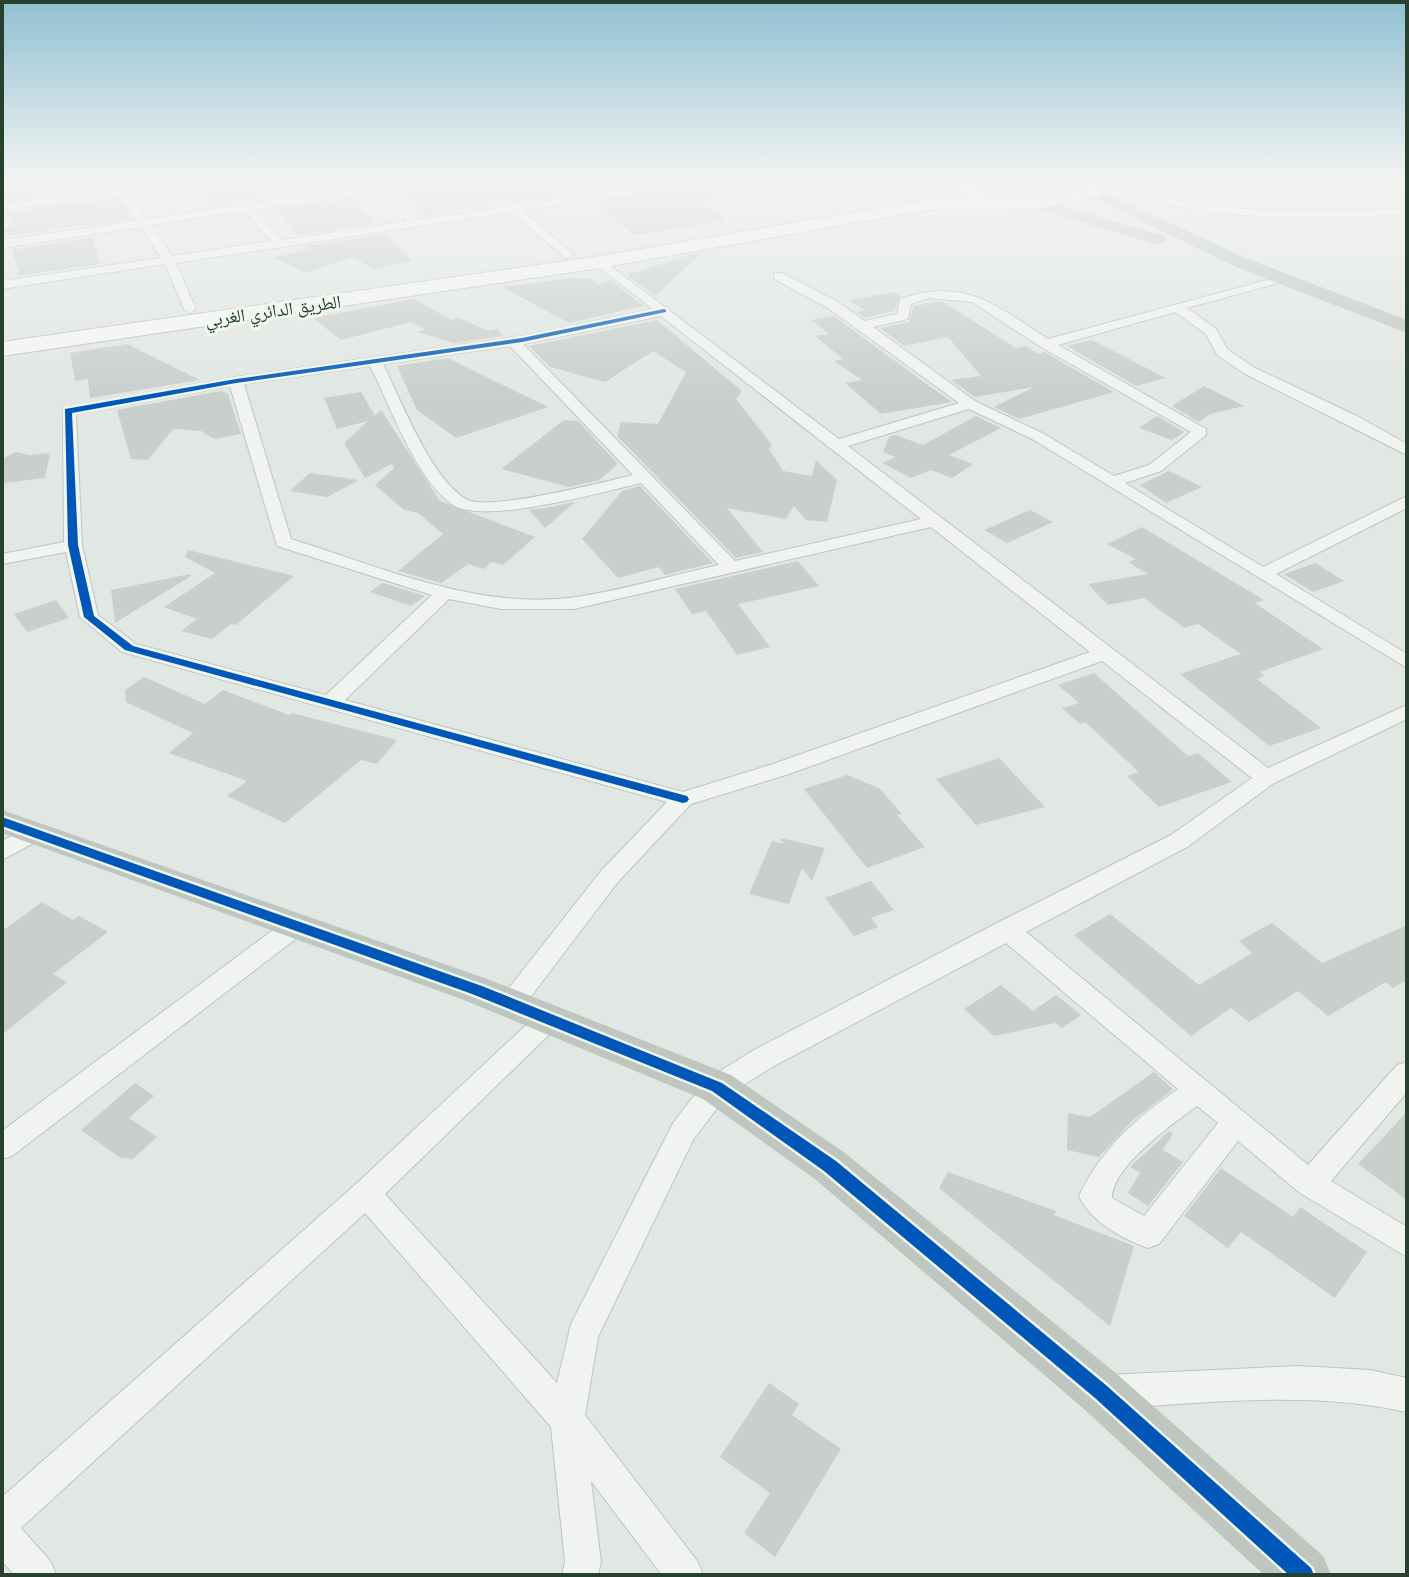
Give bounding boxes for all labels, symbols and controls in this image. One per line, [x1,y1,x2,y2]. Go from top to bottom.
street label: الطريق الدائري الغربي [204,291,343,335]

